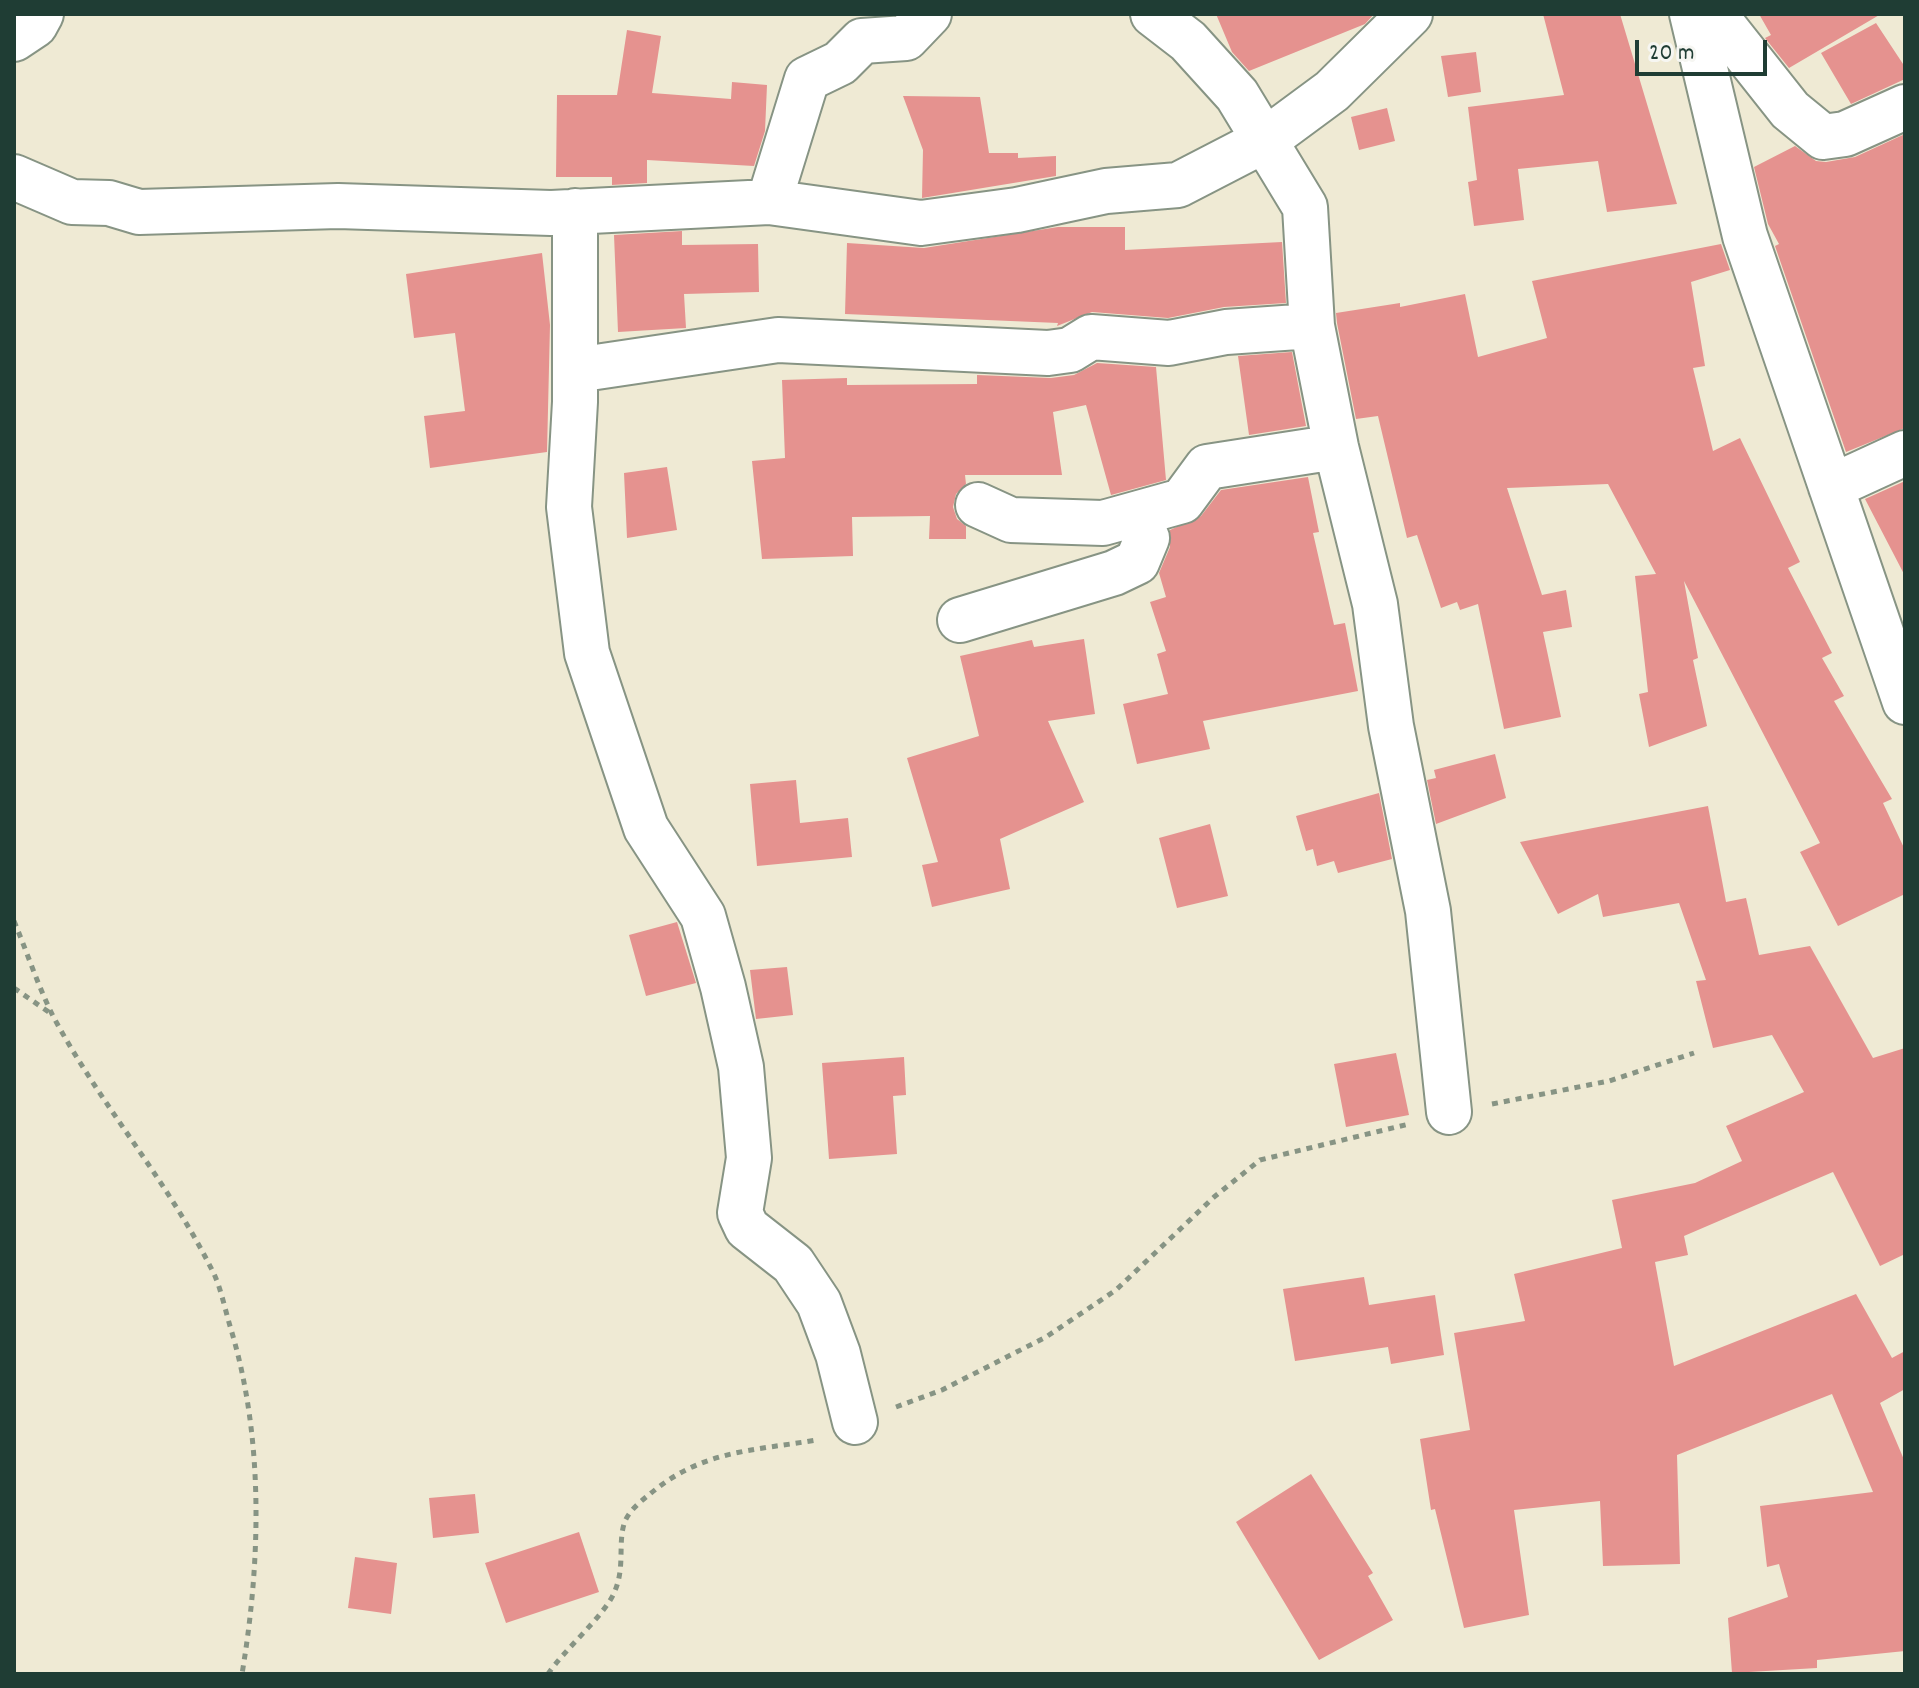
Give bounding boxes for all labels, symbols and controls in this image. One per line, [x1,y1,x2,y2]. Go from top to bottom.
scale bar [1639,24,1771,74]
text: 20 m [1649,37,1695,71]

